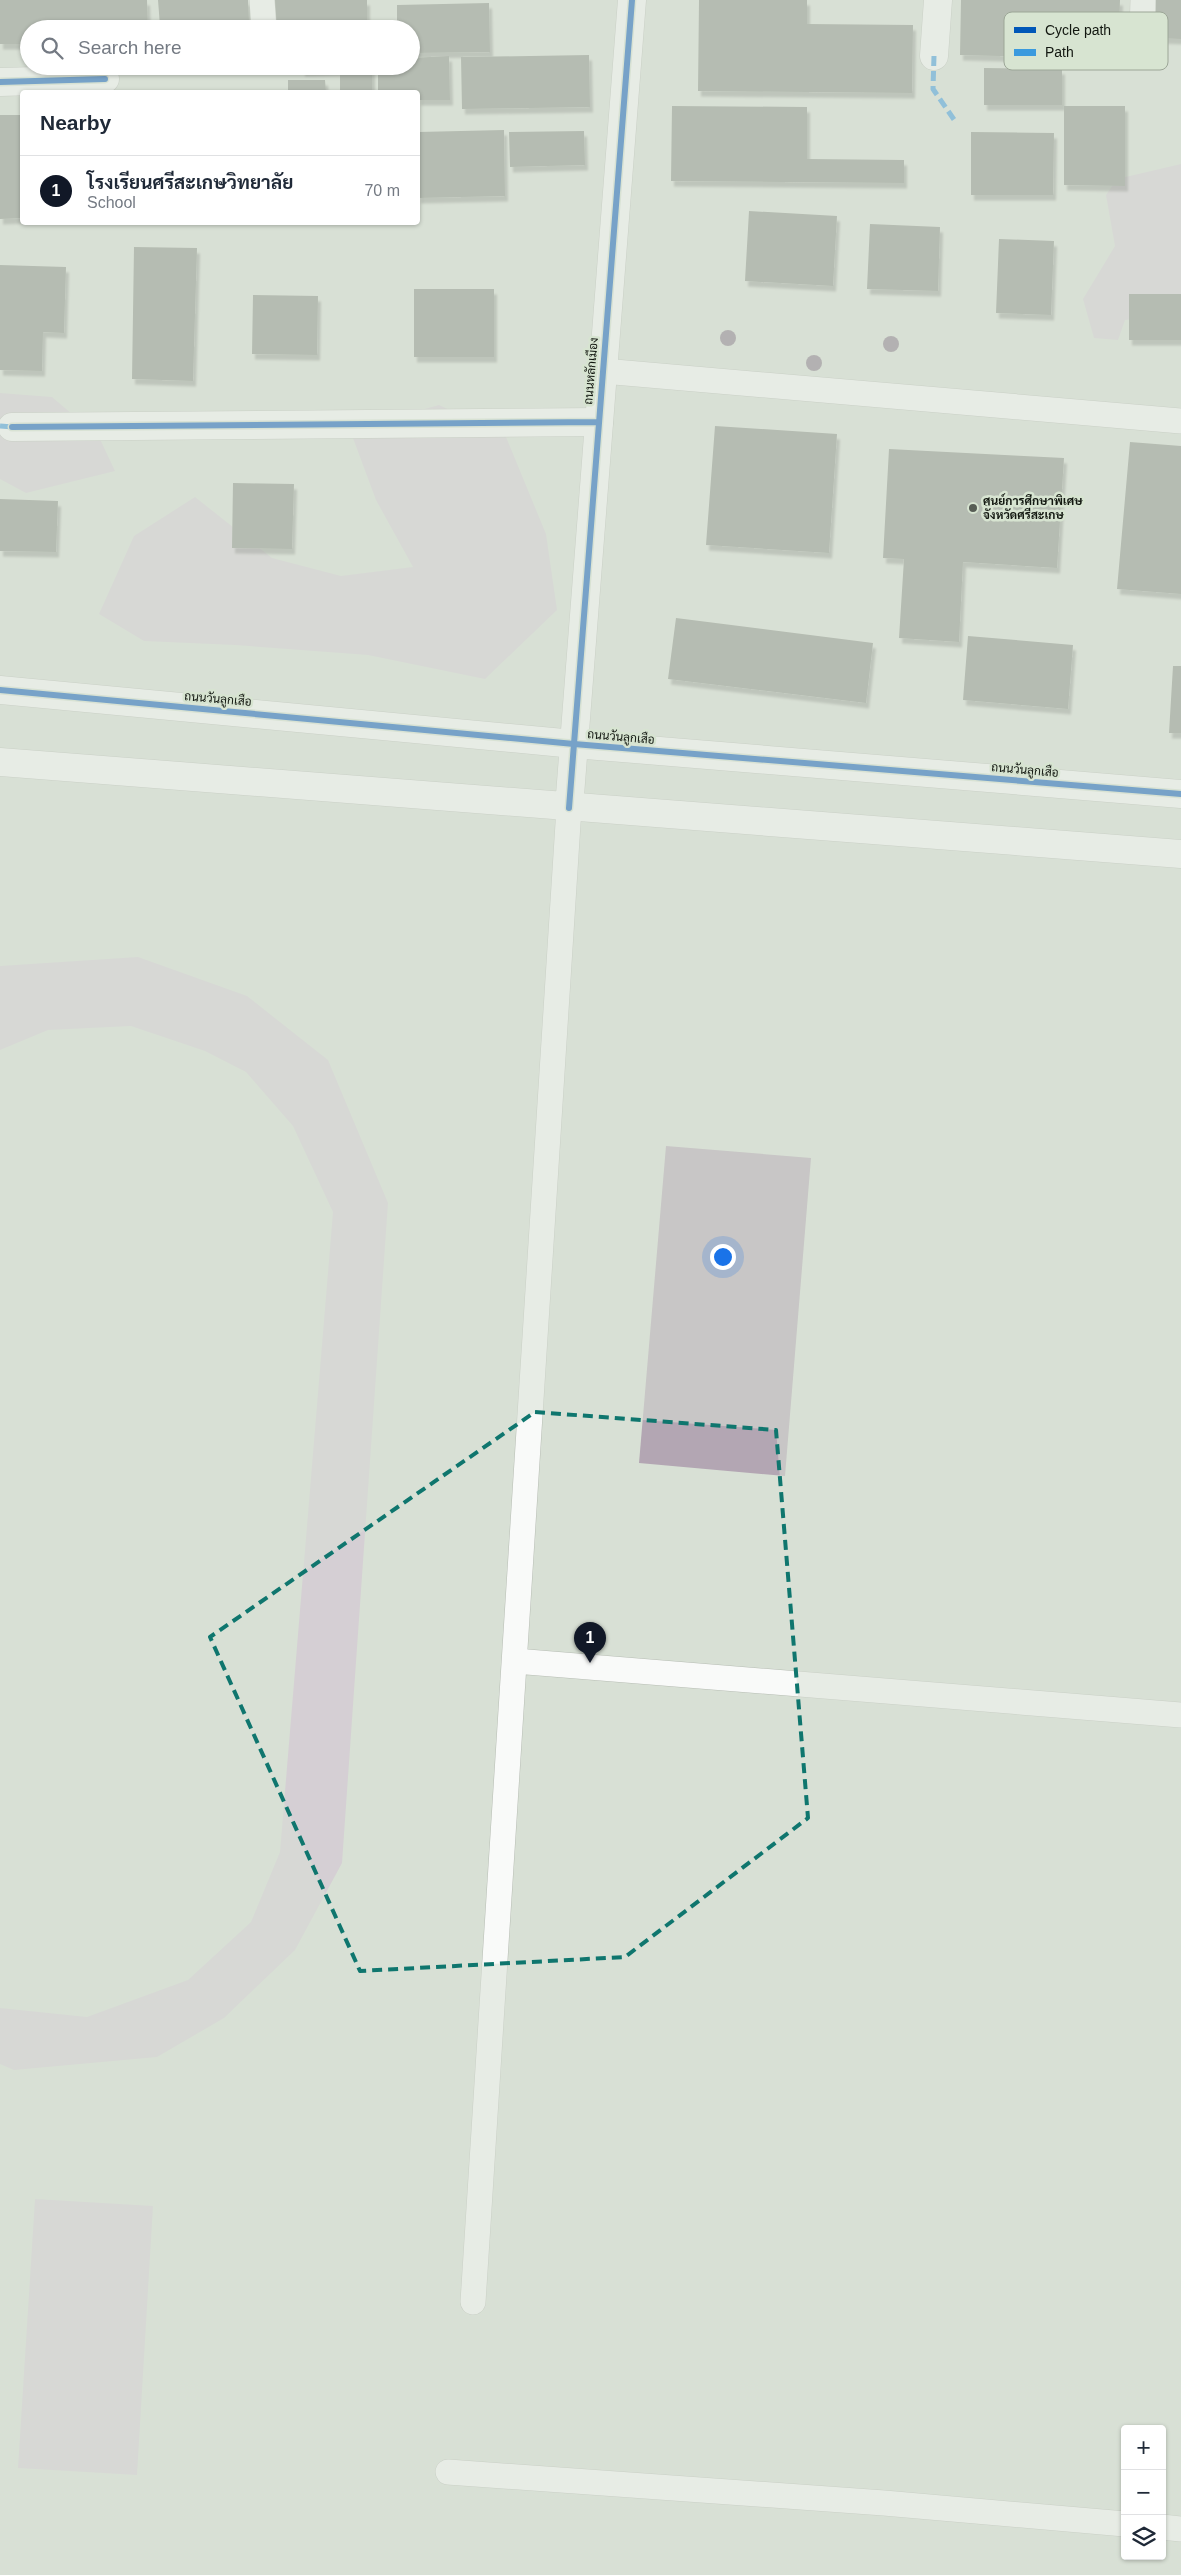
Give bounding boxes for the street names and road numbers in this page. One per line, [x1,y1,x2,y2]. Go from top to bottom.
street label: ถนนหลักเมือง [581,337,601,405]
street label: ถนนวันลูกเสือ [184,689,252,710]
street label: ถนนวันลูกเสือ [587,727,655,748]
street label: ถนนวันลูกเสือ [991,760,1059,781]

